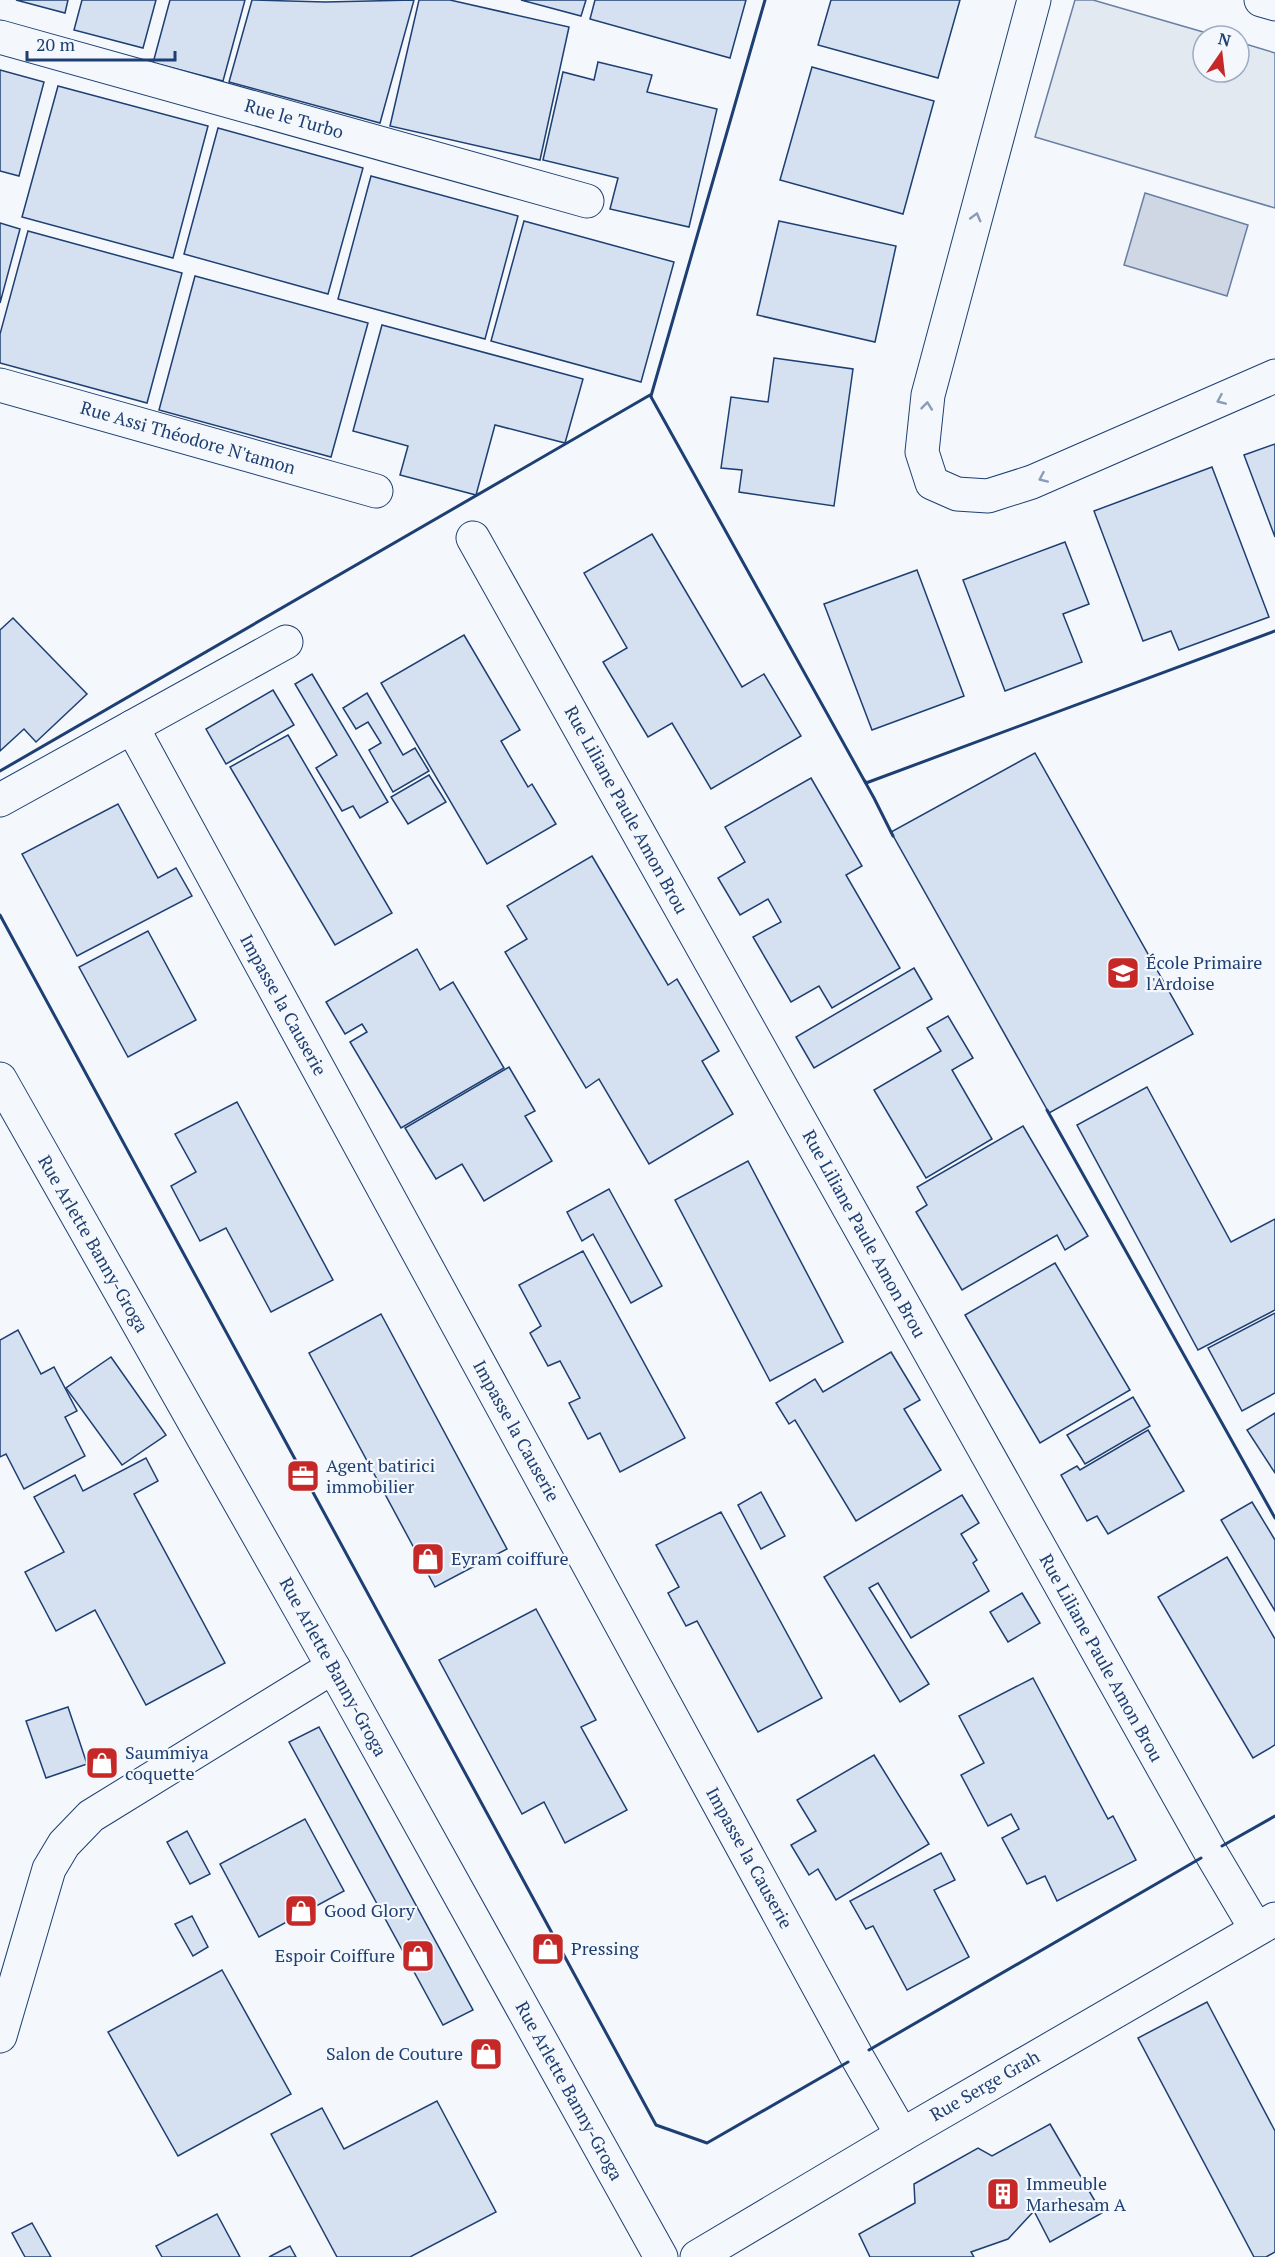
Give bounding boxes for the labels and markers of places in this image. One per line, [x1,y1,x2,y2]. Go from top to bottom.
place label: École Primaire l'Ardoise [1146,950,1262,995]
school or university icon: École Primaire l'Ardoise [1105,955,1141,991]
place label: Agent batirici immobilier [326,1453,435,1498]
office icon: Agent batirici immobilier [285,1458,321,1494]
shop icon: Eyram coiffure [410,1541,446,1577]
place label: Eyram coiffure [451,1546,569,1570]
place label: Saummiya coquette [125,1740,209,1785]
shop icon: Saummiya coquette [84,1745,120,1781]
shop icon: Good Glory [283,1893,319,1929]
place label: Good Glory [324,1898,416,1922]
shop icon: Pressing [530,1931,566,1967]
place label: Pressing [571,1936,639,1960]
shop icon: Espoir Coiffure [400,1938,436,1974]
place label: Espoir Coiffure [275,1943,395,1967]
shop icon: Salon de Couture [468,2036,504,2072]
place label: Salon de Couture [326,2041,463,2065]
place label: Immeuble Marhesam A [1026,2171,1127,2216]
building icon: Immeuble Marhesam A [985,2176,1021,2212]

